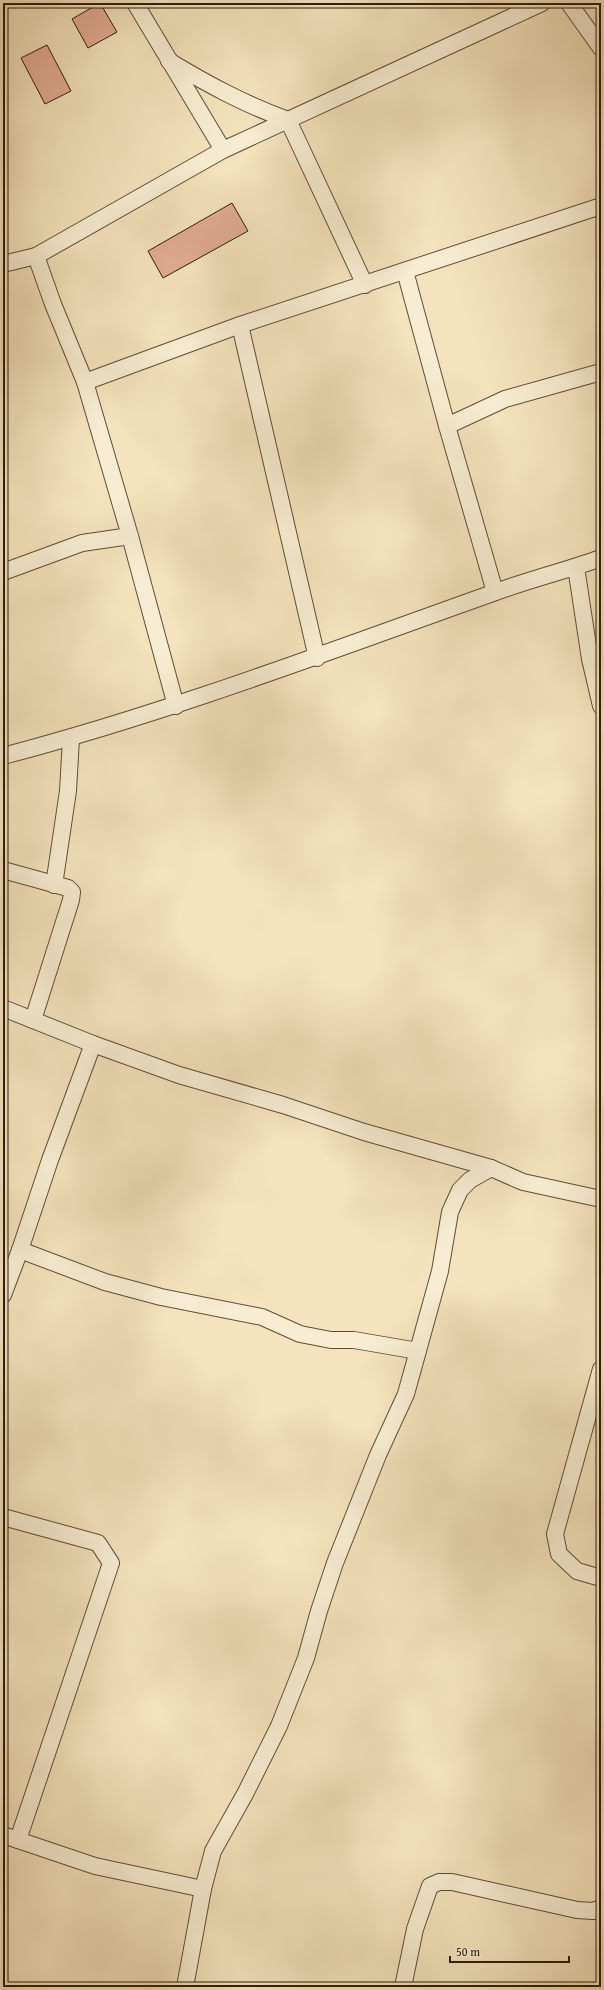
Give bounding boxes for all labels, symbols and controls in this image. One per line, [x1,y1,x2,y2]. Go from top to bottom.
scale bar [450,1938,569,1964]
text: 50 m [456,1943,480,1960]

